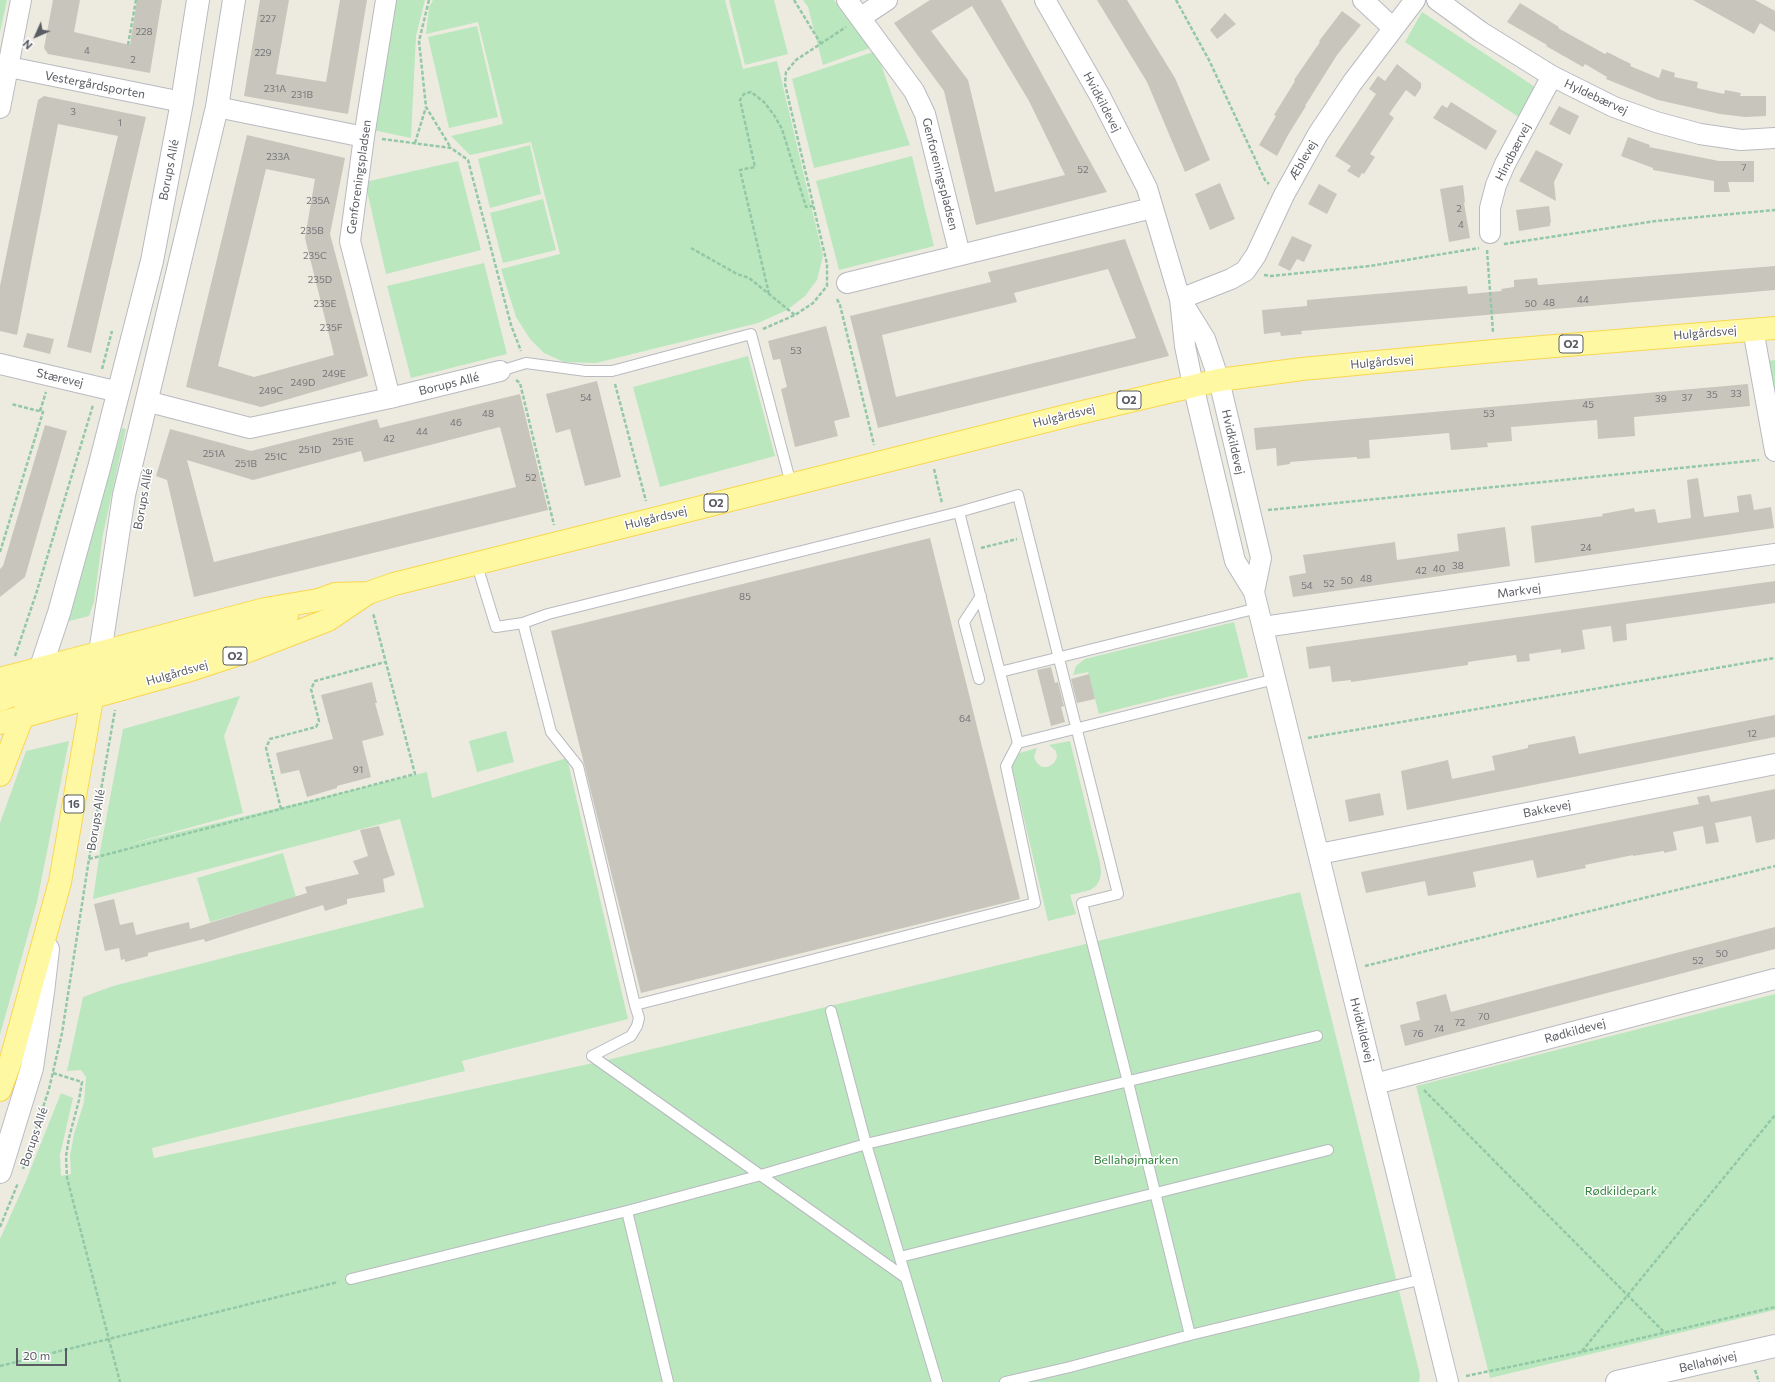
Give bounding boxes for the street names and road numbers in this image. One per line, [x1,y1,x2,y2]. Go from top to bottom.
street label: Vestergårdsporten [44,68,146,102]
street label: Hvidkildevej [1080,69,1124,135]
street label: Hyldebærvej [1562,76,1630,118]
street label: Genforeningspladsen [919,116,961,232]
street label: Genforeningspladsen [344,119,374,235]
street label: Hindbærvej [1492,121,1534,183]
street label: Borups Allé [156,138,182,202]
street label: Æblevej [1286,138,1320,182]
street label: Hulgårdsvej [1673,323,1737,343]
road number: O2 [1559,335,1583,353]
street label: Hulgårdsvej [1350,352,1414,372]
street label: Stærevej [35,366,85,390]
street label: Borups Allé [417,370,481,398]
road number: O2 [1117,391,1141,409]
street label: Hulgårdsvej [1031,401,1097,431]
street label: Hvidkildevej [1219,408,1247,476]
street label: Borups Allé [131,467,155,531]
road number: O2 [704,494,728,512]
street label: Hulgårdsvej [623,503,689,533]
street label: Markvej [1496,581,1542,601]
road number: O2 [223,647,247,665]
street label: Hulgårdsvej [144,657,210,689]
street label: Borups Allé [84,788,108,852]
road number: 16 [64,795,84,813]
street label: Bakkevej [1522,797,1572,821]
street label: Hvidkildevej [1347,996,1377,1064]
street label: Rødkildevej [1543,1016,1607,1046]
street label: Borups Allé [17,1105,51,1169]
street label: Bellahøjvej [1678,1348,1738,1376]

